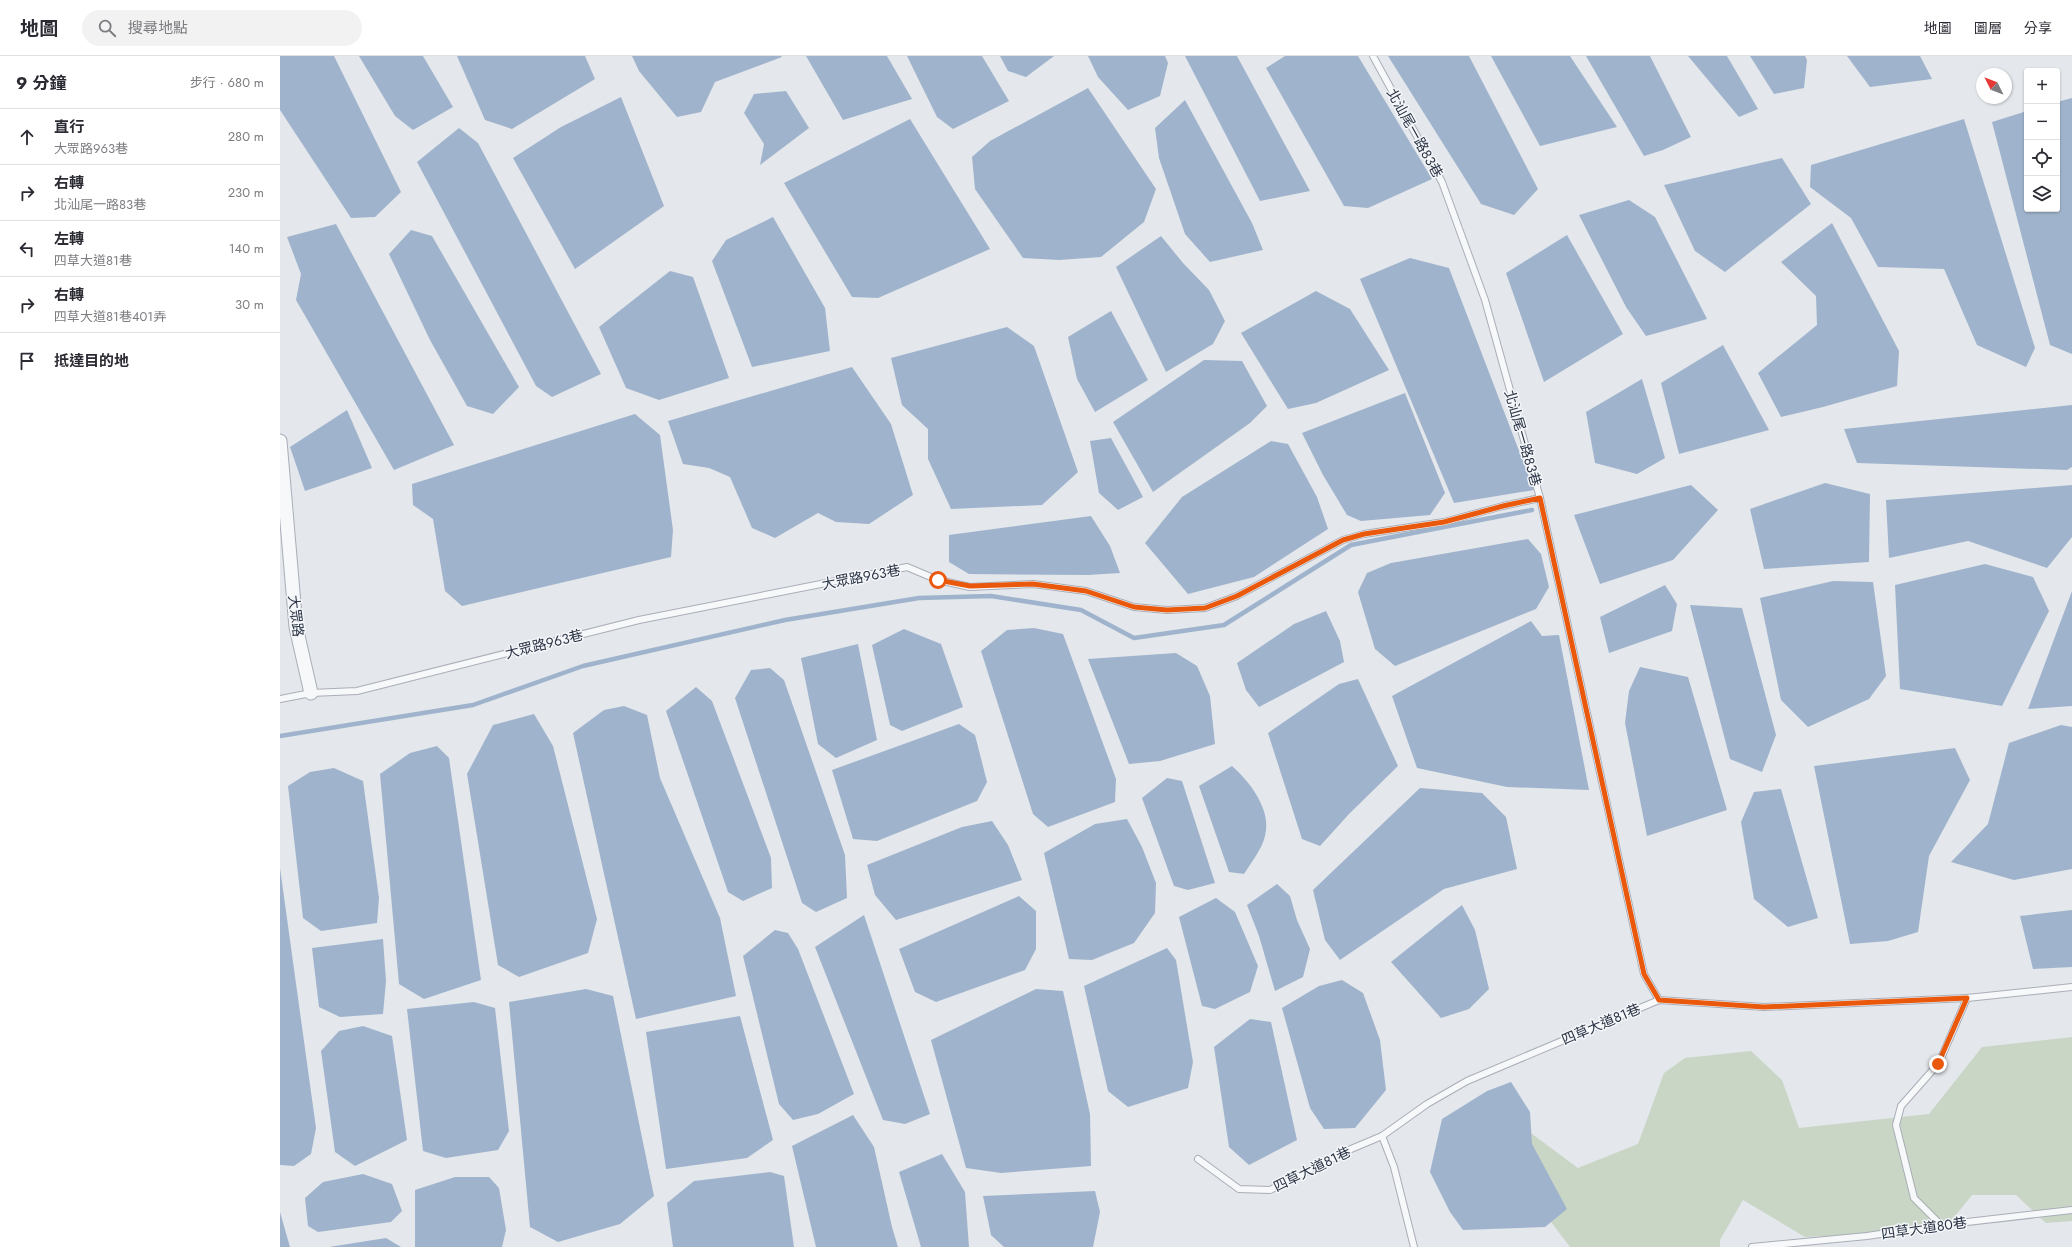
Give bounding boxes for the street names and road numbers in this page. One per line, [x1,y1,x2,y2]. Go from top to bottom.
street label: 北汕尾一路83巷 [1382,85,1448,181]
street label: 北汕尾一路83巷 [1500,388,1546,488]
street label: 大眾路963巷 [820,560,902,594]
street label: 大眾路 [284,594,308,638]
street label: 大眾路963巷 [503,625,585,663]
street label: 四草大道81巷 [1558,998,1644,1050]
street label: 四草大道81巷 [1270,1142,1354,1196]
street label: 四草大道80巷 [1880,1212,1968,1244]

